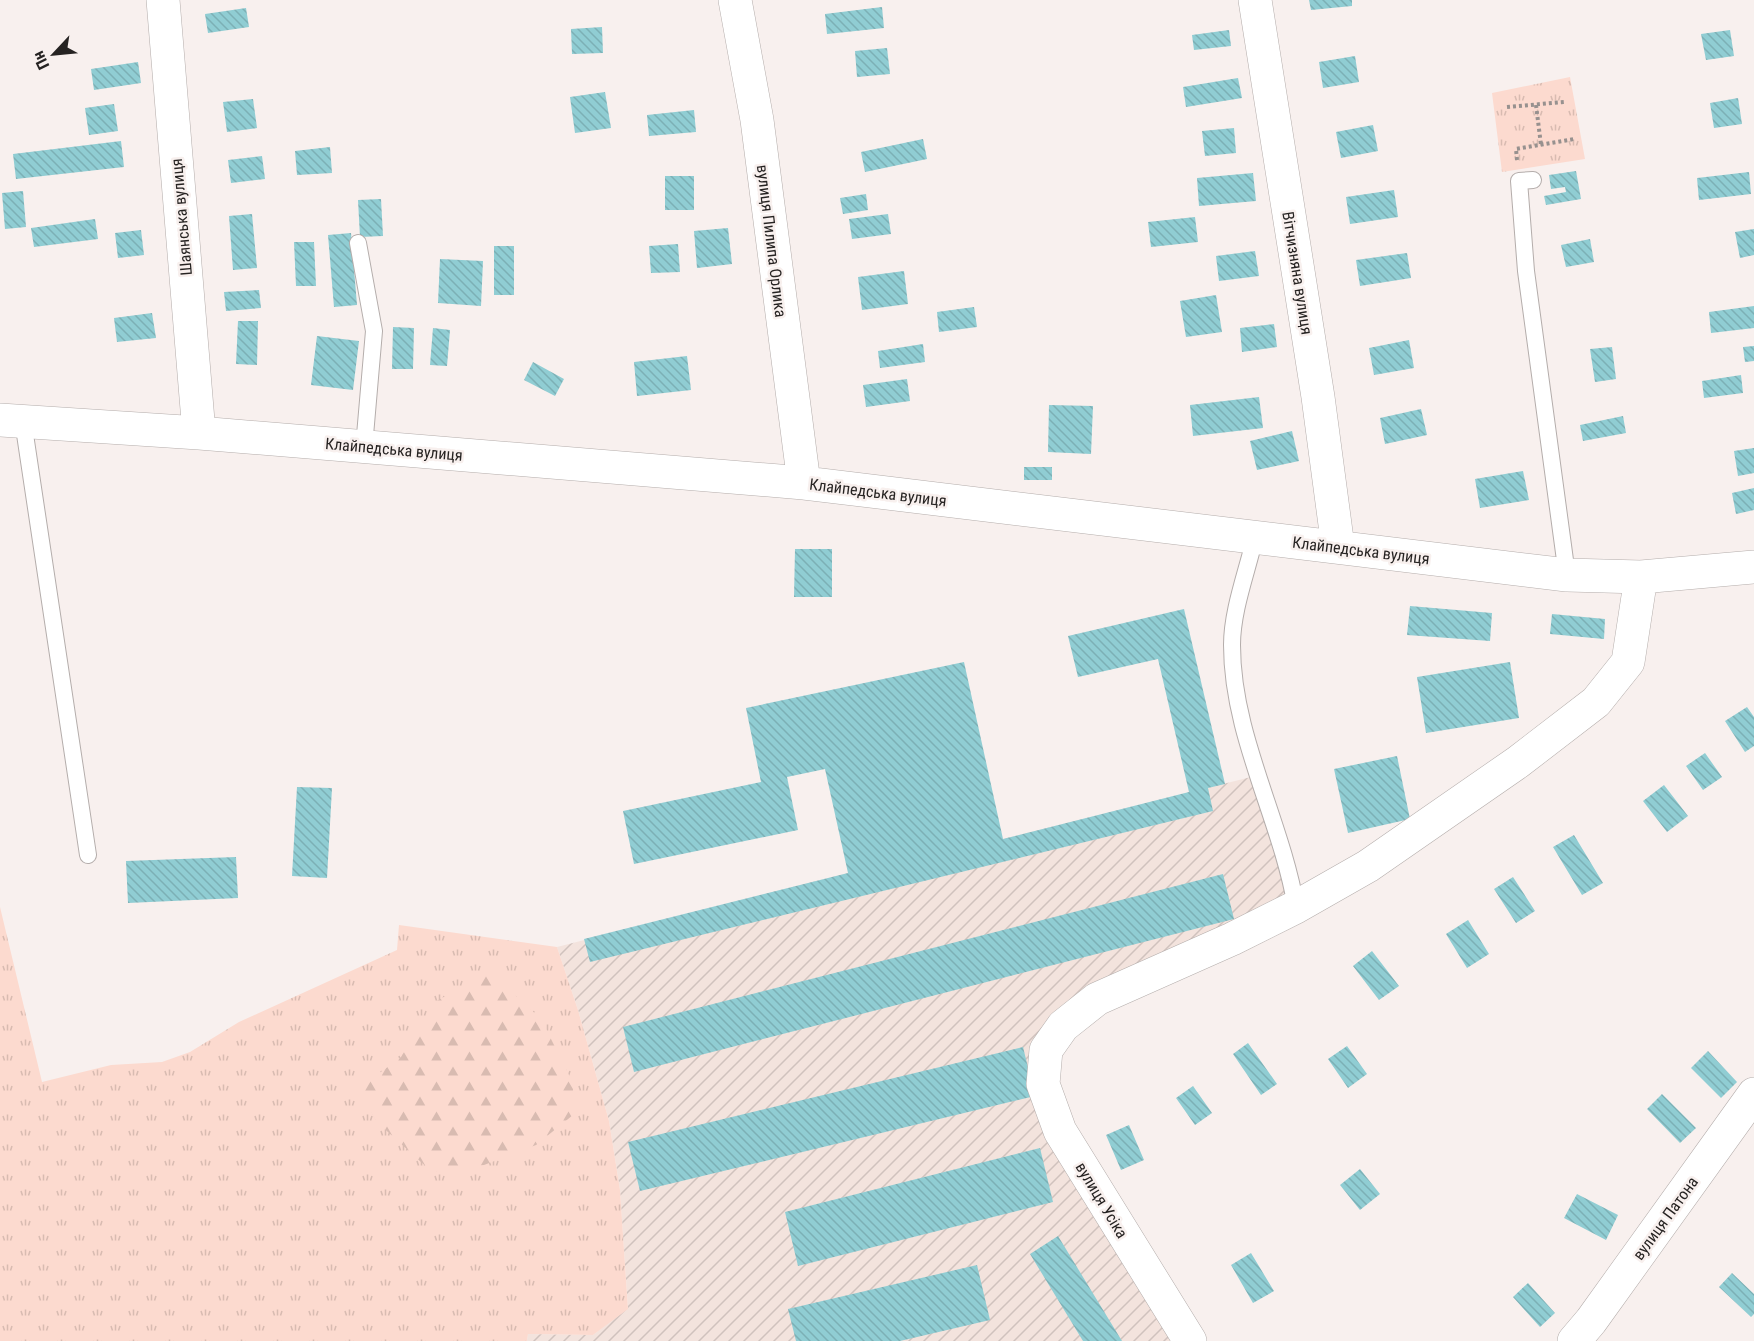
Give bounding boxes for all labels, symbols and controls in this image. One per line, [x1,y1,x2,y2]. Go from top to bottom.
north arrow [24,24,84,84]
text: Пн [29,48,53,73]
street label: Шаянська вулиця [167,158,196,276]
street label: вулиця Пилипа Орлика [753,164,790,318]
street label: Вітчизняна вулиця [1278,210,1317,336]
street label: Клайпедська вулиця [324,434,464,465]
street label: Клайпедська вулиця [808,475,948,510]
street label: Клайпедська вулиця [1291,533,1431,568]
street label: вулиця Усіка [1071,1159,1132,1242]
street label: вулиця Патона [1629,1173,1702,1264]

